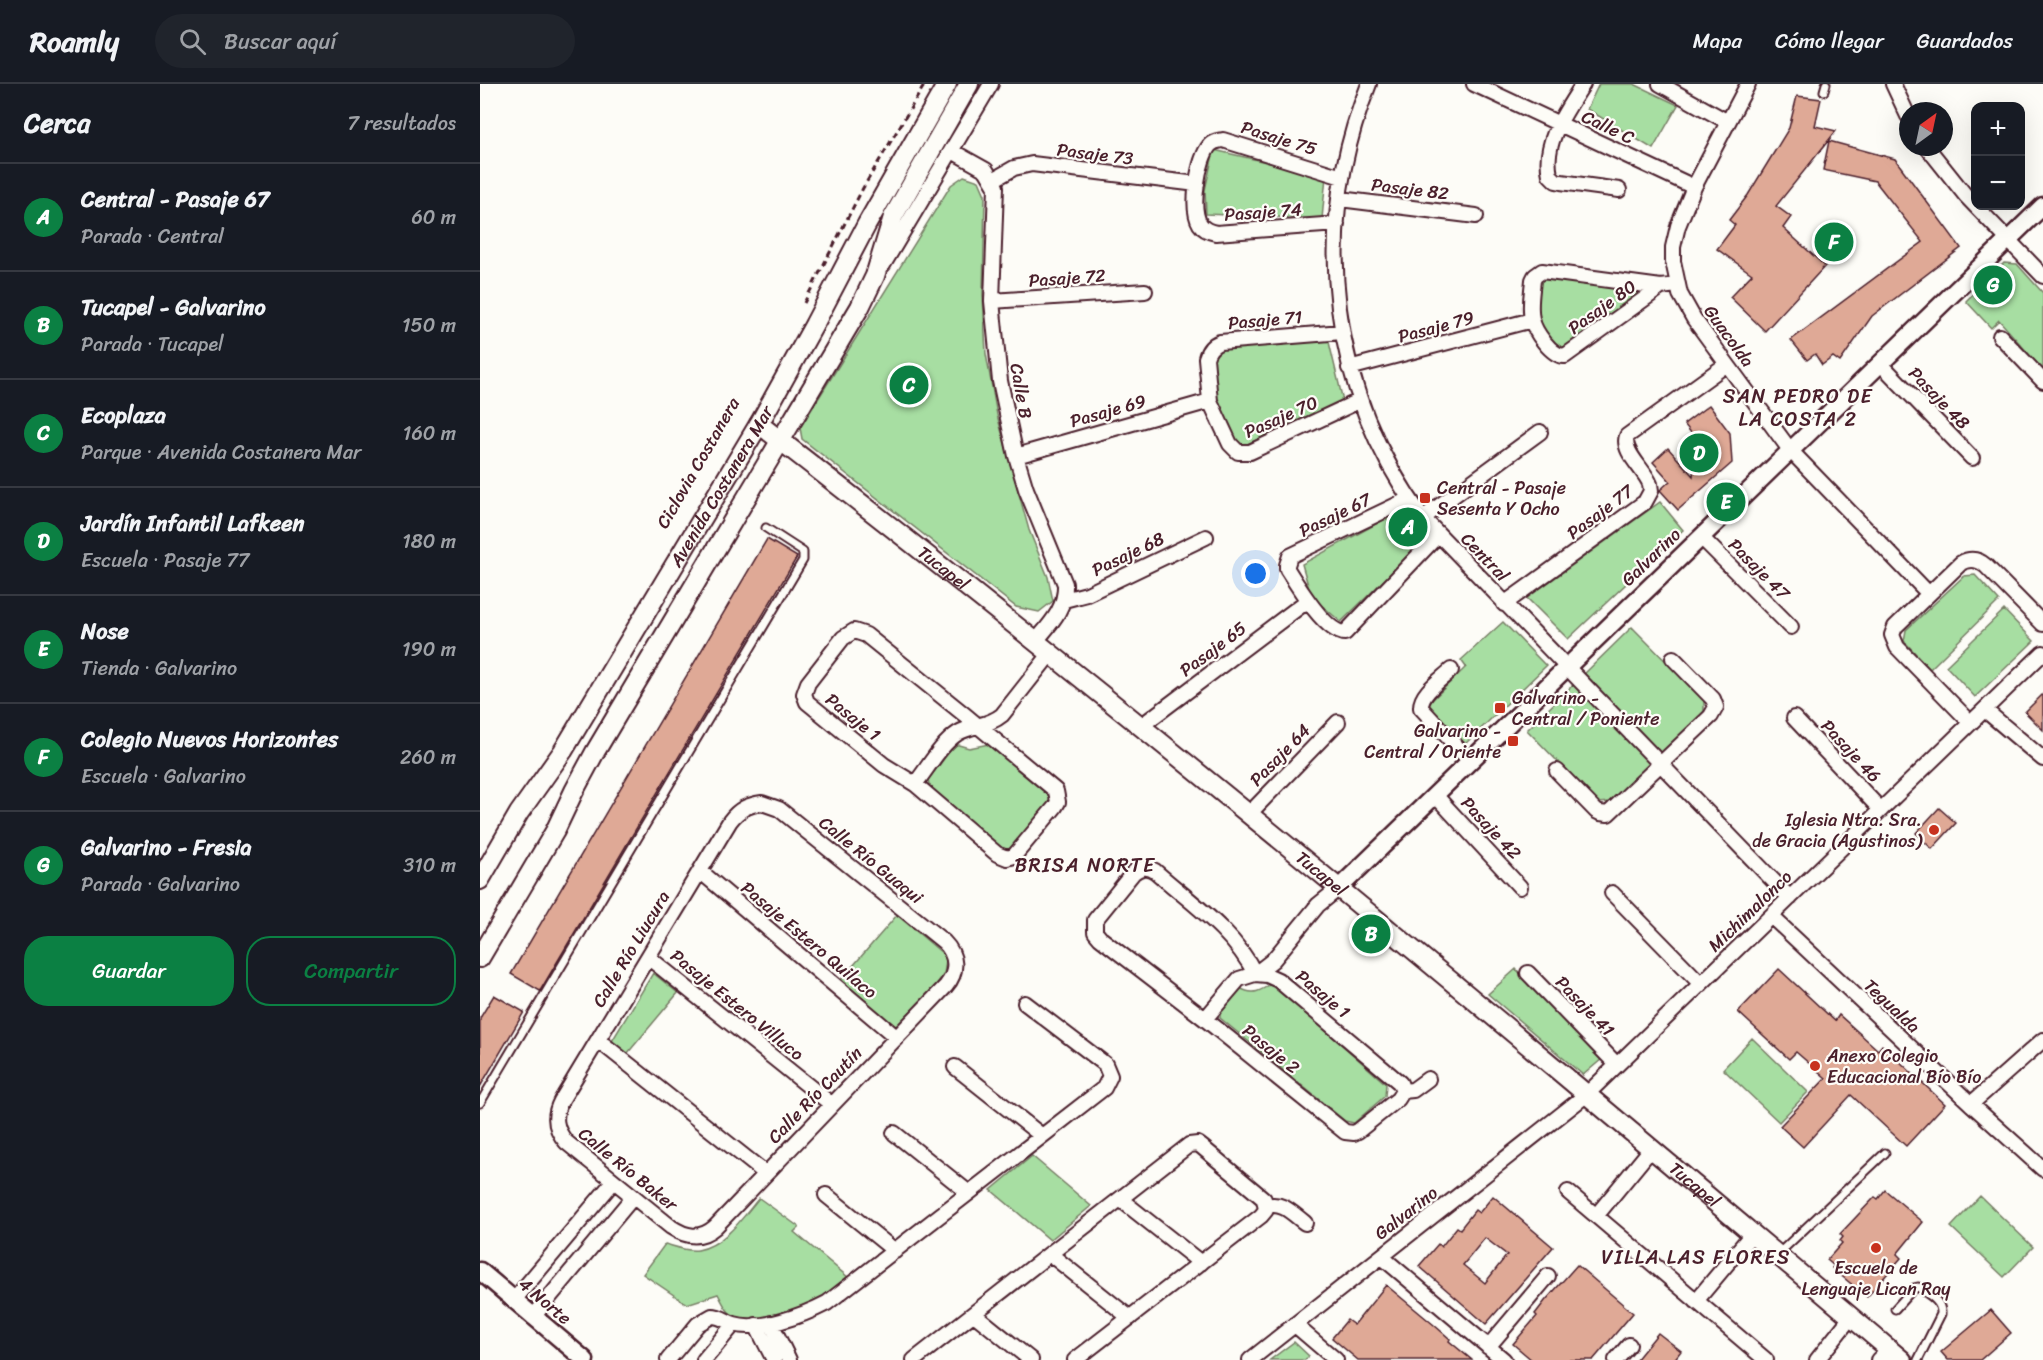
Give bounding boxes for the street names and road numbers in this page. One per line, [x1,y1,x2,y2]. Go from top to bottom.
street label: Calle C [1576,101,1640,153]
street label: Pasaje 75 [1237,111,1321,165]
street label: Pasaje 73 [1055,133,1135,175]
street label: Pasaje 82 [1369,168,1451,210]
street label: Pasaje 74 [1223,193,1303,231]
street label: Pasaje 72 [1027,259,1107,297]
street label: Pasaje 80 [1561,271,1643,343]
street label: Guacolda [1695,298,1763,374]
street label: Pasaje 71 [1227,301,1304,339]
street label: Pasaje 79 [1394,301,1478,353]
street label: Pasaje 48 [1900,359,1978,437]
street label: Calle B [1000,361,1042,421]
street label: Pasaje 69 [1066,385,1150,437]
street label: Pasaje 70 [1239,386,1323,448]
street label: Ciclovia Costanera [647,390,749,535]
street label: Avenida Costanera Mar [660,398,783,574]
street label: Pasaje 77 [1560,475,1642,548]
street label: Pasaje 67 [1293,483,1378,546]
street label: Galvarino [1613,520,1689,594]
street label: Pasaje 68 [1086,523,1170,585]
street label: Central [1453,524,1518,590]
street label: Pasaje 47 [1720,530,1799,609]
street label: Tucapel [910,537,977,600]
street label: Pasaje 65 [1172,613,1254,685]
street label: Pasaje 1 [818,684,888,750]
street label: Pasaje 46 [1813,712,1889,790]
street label: Pasaje 64 [1241,716,1319,794]
street label: Pasaje 42 [1453,789,1529,867]
street label: Calle Río Guaqui [811,808,931,913]
street label: Tucapel [1288,842,1355,905]
street label: Michimalonco [1700,862,1800,960]
street label: Pasaje Estero Quilaco [733,873,885,1007]
street label: Calle Río Liucura [583,884,679,1014]
street label: Pasaje Estero Villuco [663,941,811,1069]
street label: Pasaje 1 [1288,961,1358,1027]
street label: Pasaje 41 [1547,968,1623,1044]
street label: Tegualda [1856,971,1928,1041]
street label: Pasaje 2 [1235,1016,1307,1082]
street label: Calle Río Cautín [760,1038,870,1151]
street label: Calle Río Baker [571,1119,686,1220]
street label: Tucapel [1662,1154,1728,1217]
street label: Galvarino [1367,1178,1445,1248]
street label: 4 Norte [511,1269,579,1333]

